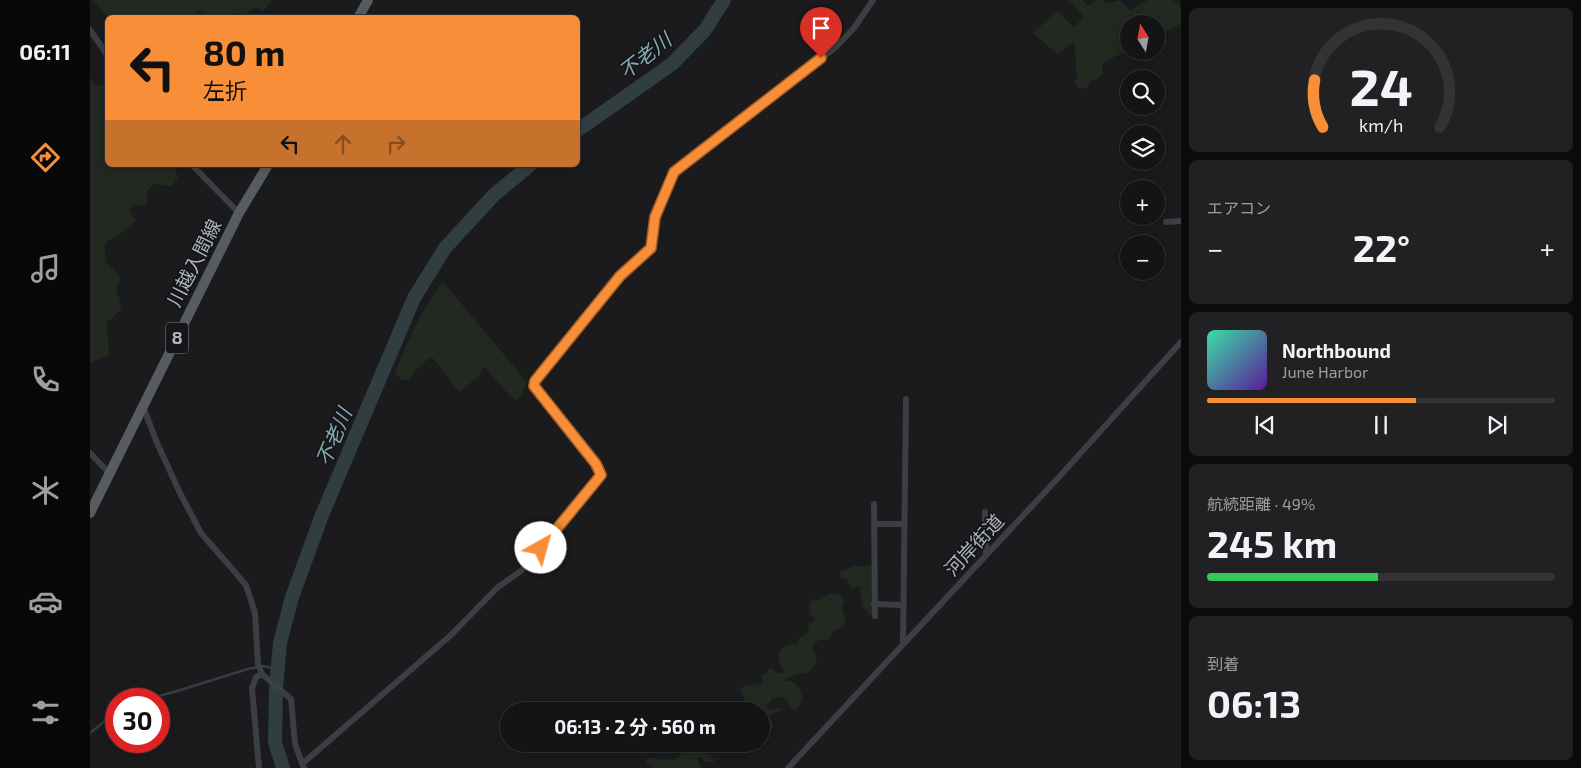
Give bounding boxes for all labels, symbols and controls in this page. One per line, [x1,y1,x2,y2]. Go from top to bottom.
pin [800,7,842,58]
icon: arrive [807,14,835,42]
north arrow [1120,15,1165,60]
map controls [1120,15,1165,280]
water label: 不老川 [613,26,677,83]
text: 80 m [203,31,285,73]
icon: left [120,35,185,100]
text: 06:11 [19,38,71,64]
text: 24 [1349,54,1413,116]
button: search [1120,70,1165,115]
text: 左折 [203,77,247,103]
text: km/h [1359,114,1403,136]
button: layers [1120,125,1165,170]
icon: left [276,130,304,158]
icon: ahead [329,130,357,158]
icon: right [382,130,410,158]
icon: directions [28,140,63,175]
button: + [1120,180,1165,225]
text: エアコン [1207,198,1271,217]
street label: 川越入間線 [162,215,225,310]
text: 22° [1353,224,1410,270]
text: − [1207,231,1223,265]
text: + [1540,231,1555,265]
button: − [1120,235,1165,280]
icon: music [28,251,63,286]
road number: 8 [166,322,188,353]
text: Northbound [1282,339,1391,362]
icon: phone [28,362,63,397]
text: June Harbor [1282,362,1369,381]
water label: 不老川 [310,402,357,469]
icon: previous [1251,411,1279,439]
icon: pause [1367,411,1395,439]
icon: next [1483,411,1511,439]
icon: climate [28,473,63,508]
text: 航続距離 · 49% [1207,494,1315,513]
street label: 河岸街道 [939,509,1008,580]
text: 245 km [1207,520,1337,566]
position arrow [514,521,566,573]
icon: car [28,584,63,619]
text: 到着 [1207,654,1239,673]
text: 06:13 [1207,680,1301,726]
speed limit sign: 30 [105,688,170,753]
icon: filters [28,695,63,730]
text: 06:13 · 2 分 · 560 m [554,715,716,738]

